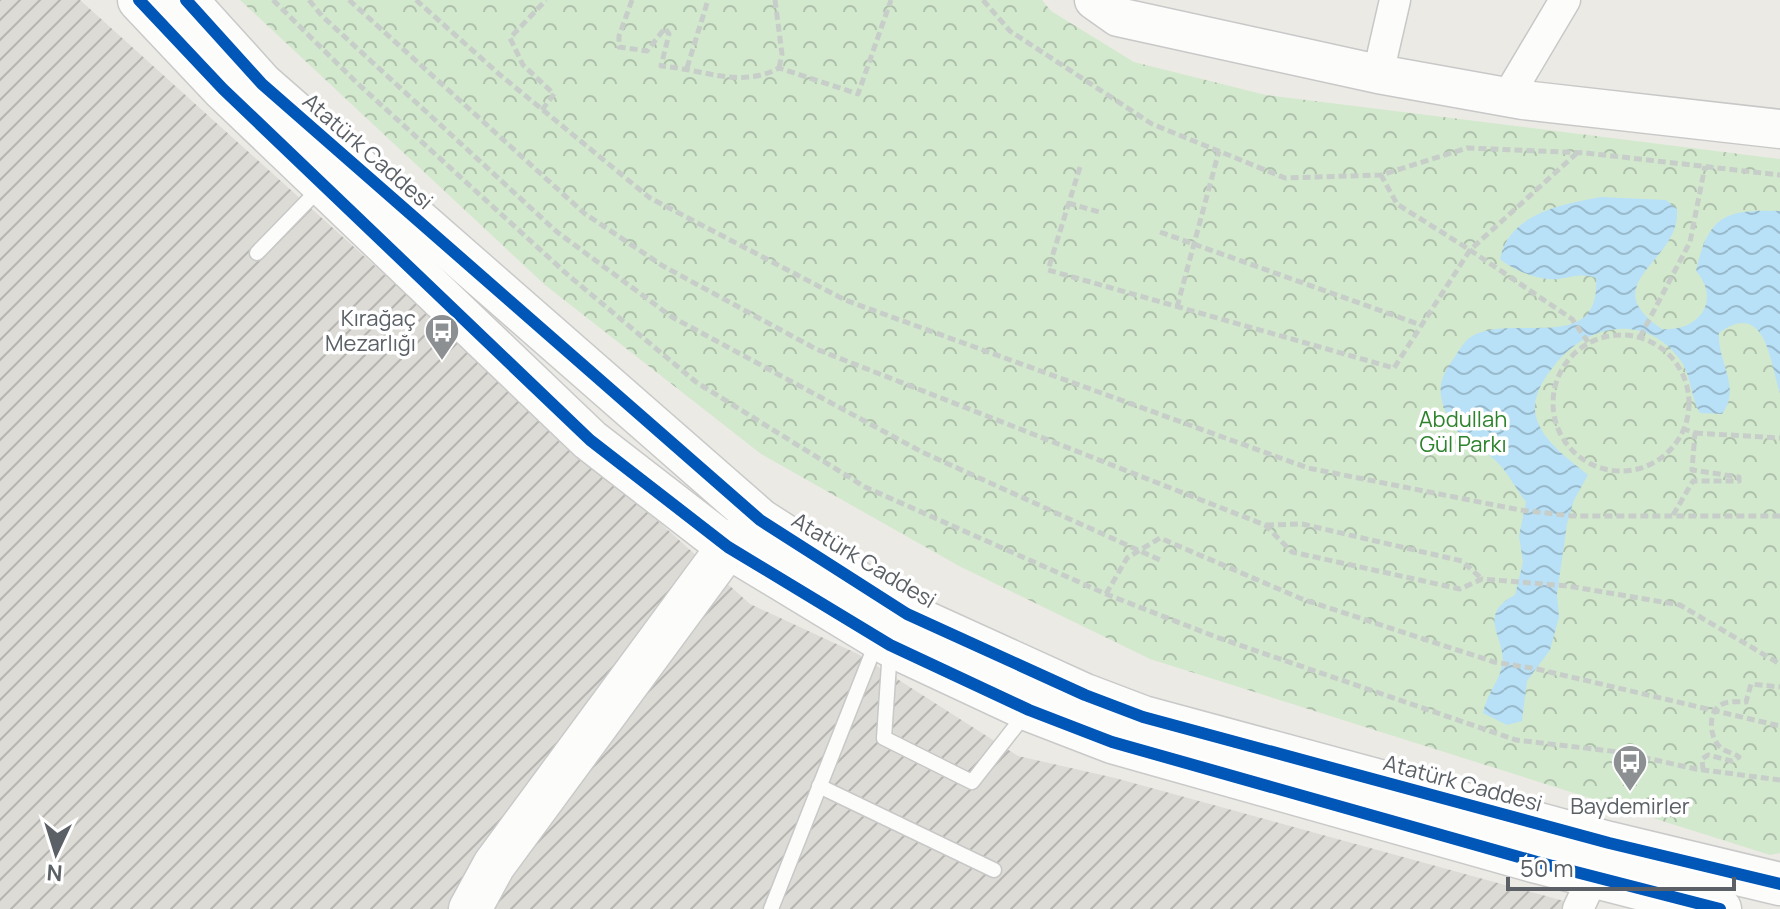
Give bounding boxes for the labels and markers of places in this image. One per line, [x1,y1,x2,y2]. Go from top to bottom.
place label: Kırağaç Mezarlığı [325,303,416,358]
bus stop icon: Kırağaç Mezarlığı [423,312,461,362]
bus stop icon: Baydemirler [1611,743,1649,793]
place label: Baydemirler [1570,791,1690,821]

